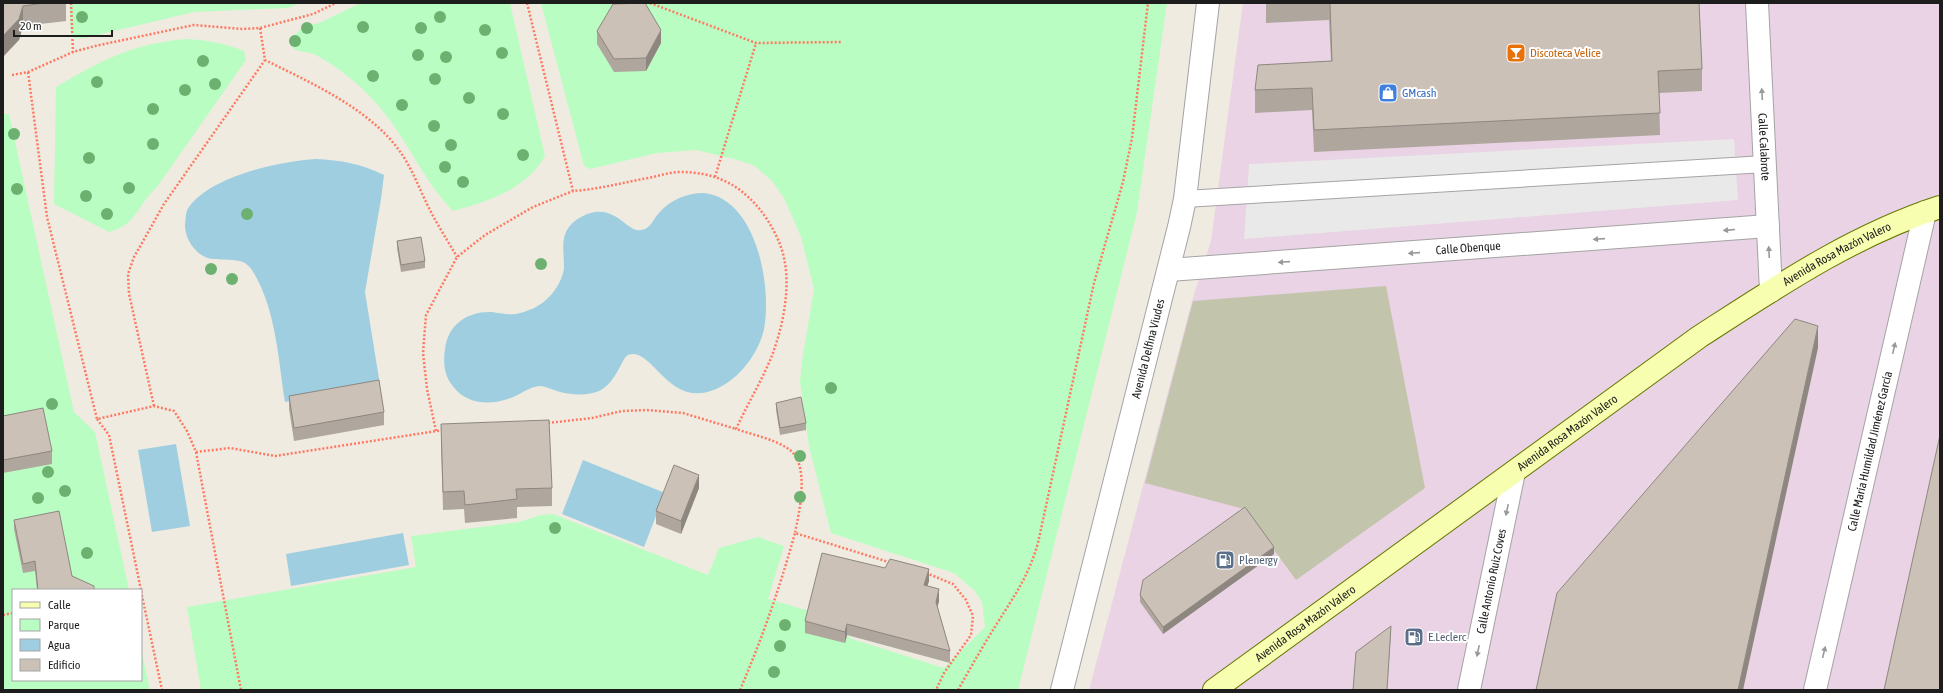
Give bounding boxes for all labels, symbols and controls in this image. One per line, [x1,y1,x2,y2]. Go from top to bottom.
scale bar [14,12,112,38]
text: 20 m [20,19,42,33]
bar icon: Discoteca Velice [1505,42,1527,64]
place label: Discoteca Velice [1530,46,1601,60]
shop icon: GMcash [1377,82,1399,104]
place label: GMcash [1402,86,1436,100]
one-way arrow [1758,88,1765,100]
street label: Calle Calabrote [1755,113,1773,181]
street label: Avenida Rosa Mazón Valero [1780,219,1893,289]
one-way arrow [1723,226,1735,233]
one-way arrow [1593,236,1605,243]
street label: Calle Obenque [1435,239,1501,257]
one-way arrow [1766,245,1772,258]
one-way arrow [1408,249,1420,256]
one-way arrow [1278,258,1290,265]
street label: Avenida Delfina Viudes [1129,298,1168,400]
one-way arrow [1891,342,1897,354]
street label: Calle María Humildad Jiménez García [1845,370,1895,533]
street label: Avenida Rosa Mazón Valero [1514,391,1621,474]
one-way arrow [1503,504,1509,516]
street label: Calle Antonio Ruiz Coves [1474,527,1509,635]
fuel station icon: Plenergy [1214,549,1236,571]
place label: Plenergy [1239,553,1278,567]
street label: Avenida Rosa Mazón Valero [1252,582,1359,665]
legend [12,589,142,681]
text: Calle [48,598,71,612]
text: Parque [48,618,80,632]
fuel station icon: E.Leclerc [1403,626,1425,648]
place label: E.Leclerc [1428,630,1467,644]
text: Agua [48,638,70,652]
one-way arrow [1474,645,1480,657]
one-way arrow [1822,646,1828,658]
text: Edificio [48,658,81,672]

